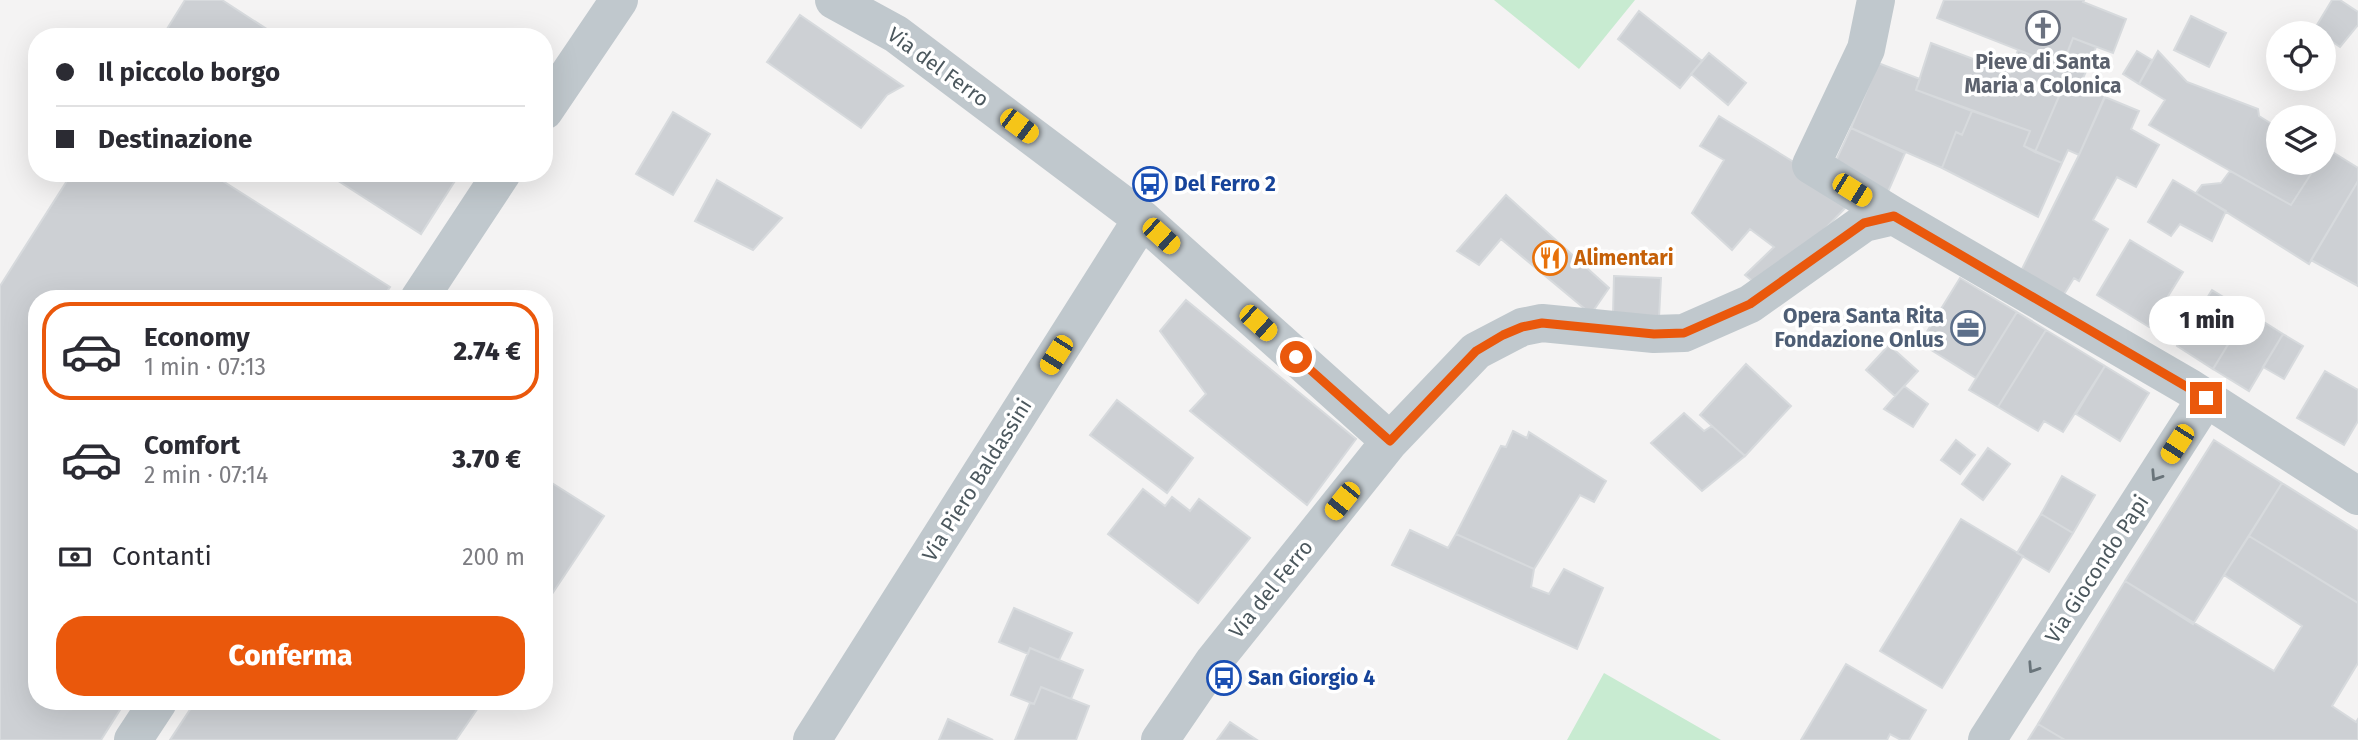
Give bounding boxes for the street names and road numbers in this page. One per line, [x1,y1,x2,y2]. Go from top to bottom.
street label: Via del Ferro [882,21,994,113]
street label: Via Piero Baldassini [916,394,1038,566]
street label: Via Giocondo Papi [2039,490,2155,648]
street label: Via del Ferro [1223,535,1319,643]

